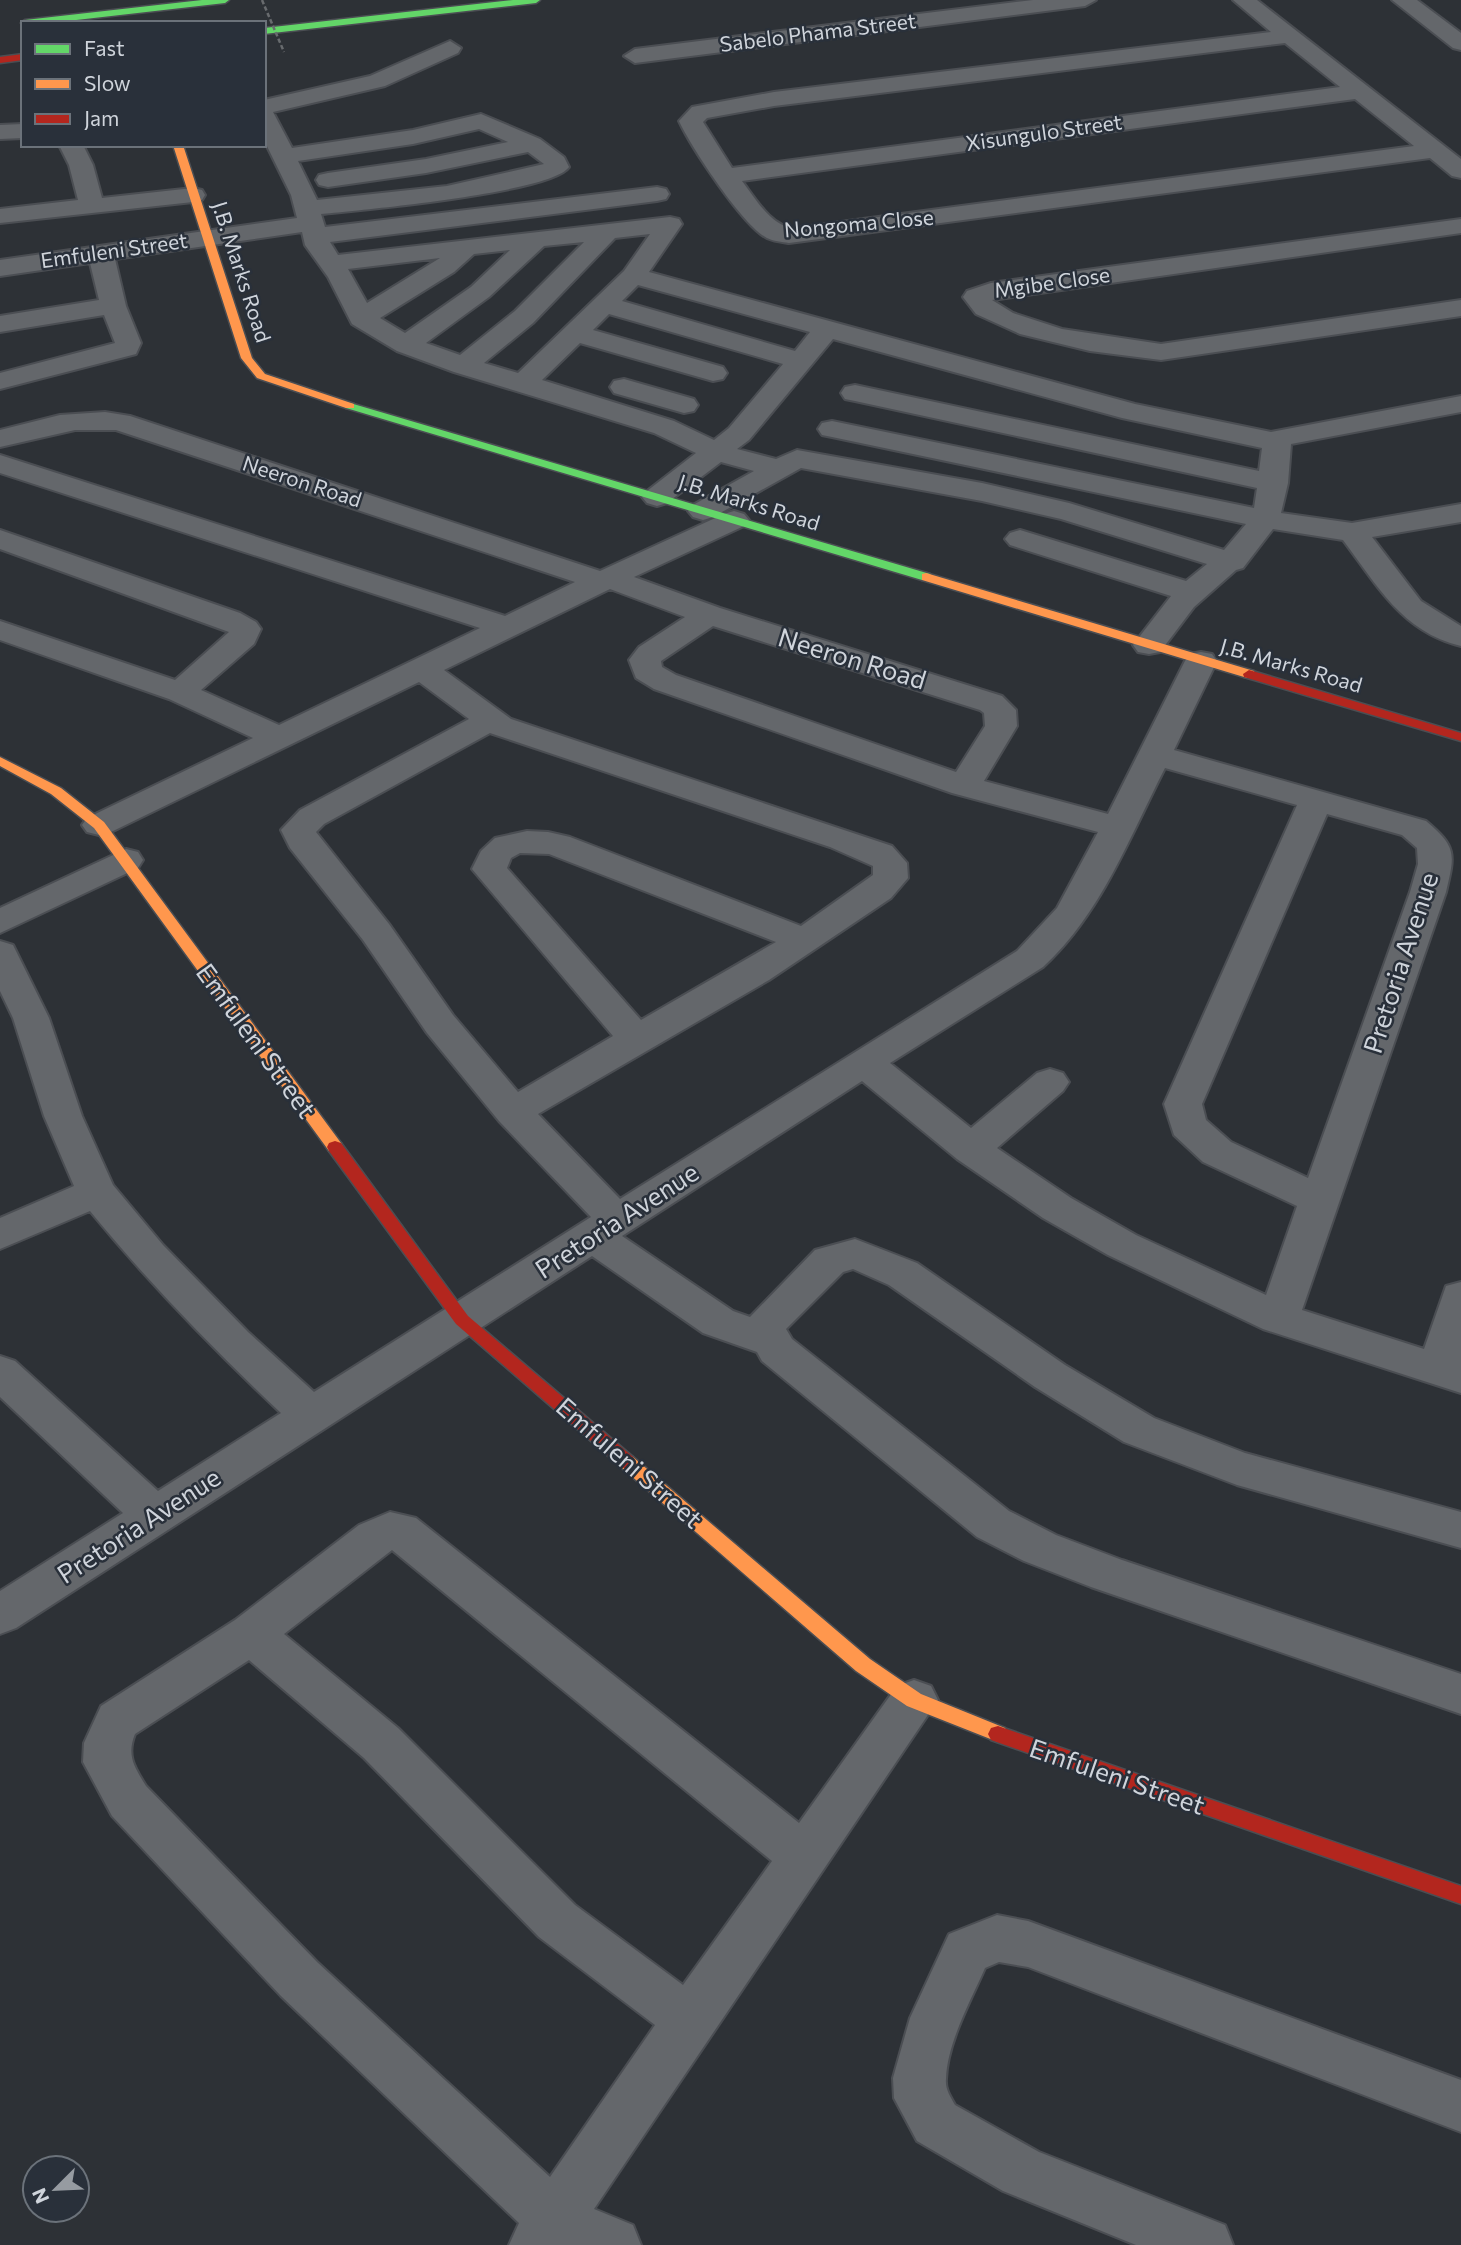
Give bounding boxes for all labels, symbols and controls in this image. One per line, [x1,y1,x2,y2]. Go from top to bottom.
street label: Sabelo Phama Street [718,7,917,56]
legend [21,21,266,147]
text: Fast [84,35,125,60]
text: Slow [84,70,131,95]
text: Jam [84,105,119,130]
street label: Xisungulo Street [964,108,1123,155]
street label: J.B. Marks Road [208,198,277,345]
street label: Nongoma Close [783,204,935,242]
street label: Emfuleni Street [39,227,189,272]
street label: Mgibe Close [992,261,1111,302]
street label: Neeron Road [240,450,365,512]
street label: J.B. Marks Road [676,468,823,535]
street label: Neeron Road [775,620,930,695]
street label: J.B. Marks Road [1217,632,1365,697]
street label: Pretoria Avenue [1356,868,1443,1057]
street label: Emfuleni Street [191,957,324,1123]
street label: Pretoria Avenue [529,1156,704,1284]
street label: Emfuleni Street [551,1390,709,1534]
street label: Pretoria Avenue [51,1461,226,1589]
street label: Emfuleni Street [1026,1731,1209,1820]
north arrow [21,2154,91,2224]
text: N [27,2185,53,2207]

